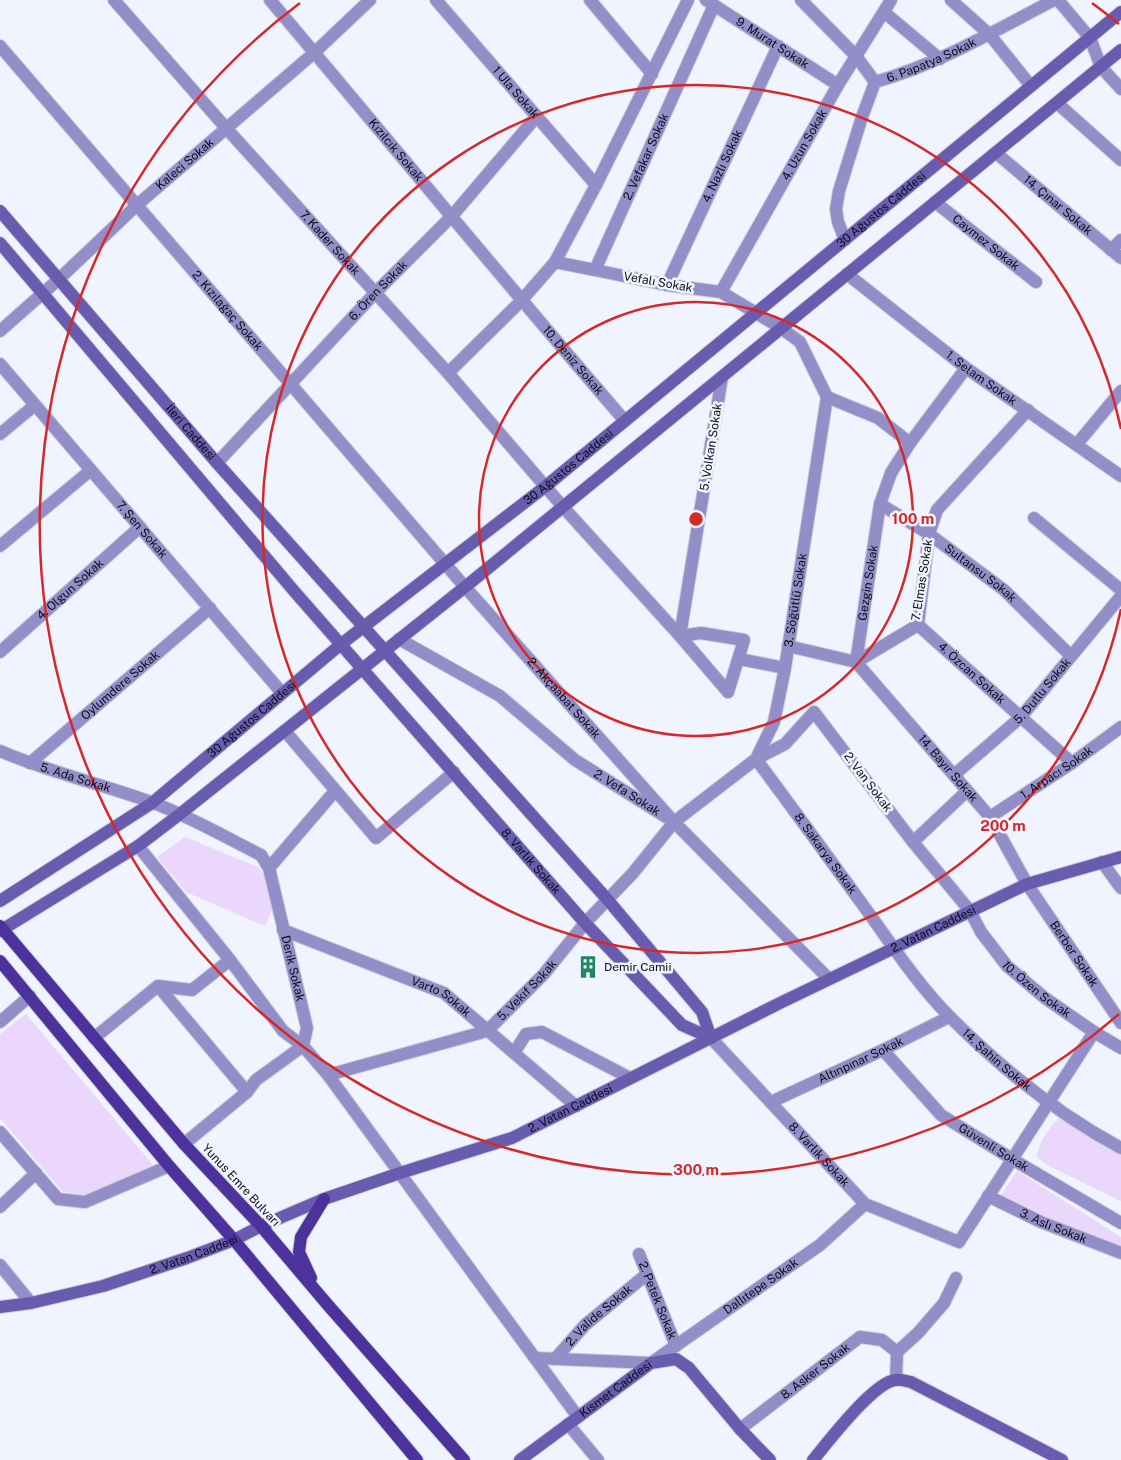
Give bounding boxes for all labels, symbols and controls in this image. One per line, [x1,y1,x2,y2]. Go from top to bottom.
street label: 9. Murat Sokak [733,14,812,72]
street label: 6. Papatya Sokak [885,35,979,85]
street label: 1 Ula Sokak [490,63,542,121]
street label: 4. Uzun Sokak [779,107,830,183]
street label: 2. Vefakar Sokak [620,111,672,202]
street label: Kızılcık Sokak [366,116,426,184]
street label: 4. Nazlı Sokak [699,127,745,205]
street label: Kaleci Sokak [153,135,217,193]
street label: 30 Ağustos Caddesi [834,169,929,251]
street label: 14. Çınar Sokak [1021,172,1095,238]
street label: 7. Kader Sokak [297,208,363,278]
street label: Caymez Sokak [950,212,1022,273]
street label: 6. Ören Sokak [346,258,410,323]
street label: 2. Kızılağaç Sokak [189,268,266,354]
street label: Vefalı Sokak [622,269,694,295]
street label: 10. Deniz Sokak [540,323,607,398]
street label: 1. Selam Sokak [943,348,1020,408]
street label: İleri Caddesi [163,401,218,463]
street label: 5. Volkan Sokak [697,402,725,492]
street label: 30 Ağustos Caddesi [521,426,616,508]
street label: 7. Şen Sokak [114,498,170,561]
centre of rings [687,510,705,528]
text: 100 m [892,510,934,527]
street label: 7. Elmas Sokak [909,538,935,622]
street label: Sultansu Sokak [942,541,1019,605]
street label: Gezgin Sokak [855,544,881,622]
street label: 3. Söğütlü Sokak [781,552,810,648]
street label: 4. Olgun Sokak [34,556,107,623]
street label: 4. Özcan Sokak [935,639,1008,707]
street label: Oylumdere Sokak [78,648,163,723]
street label: 2. Akçaabat Sokak [524,655,603,741]
street label: 5. Dutlu Sokak [1011,655,1074,727]
street label: 30 Ağustos Caddesi [204,678,299,760]
street label: 14. Bayır Sokak [915,732,981,805]
street label: 1. Arpacı Sokak [1018,743,1096,802]
street label: 2. Van Sokak [841,749,895,815]
street label: 5. Ada Sokak [38,760,113,795]
street label: 2. Vefa Sokak [591,767,663,819]
street label: 8. Sakarya Sokak [791,810,860,897]
text: 200 m [980,817,1026,834]
street label: 8. Varlık Sokak [498,825,564,897]
street label: 2. Vatan Caddesi [889,903,978,956]
street label: Berber Sokak [1047,918,1101,989]
street label: Derik Sokak [278,934,307,1003]
building icon: Demir Camii [575,954,601,980]
street label: 5. Vekıf Sokak [494,957,560,1024]
street label: 10. Özen Sokak [999,958,1074,1021]
place label: Demir Camii [604,960,671,974]
street label: Varto Sokak [409,974,474,1020]
street label: 14. Şahin Sokak [959,1026,1034,1094]
street label: Altınpınar Sokak [816,1034,906,1086]
street label: 2. Vatan Caddesi [526,1082,615,1136]
street label: 8. Varlık Sokak [786,1119,853,1190]
street label: Güvenli Sokak [956,1121,1031,1174]
street label: Yunus Emre Bulvarı [199,1141,283,1229]
text: 300 m [673,1161,719,1178]
street label: 3. Aslı Sokak [1017,1206,1089,1246]
street label: 2. Vatan Caddesi [148,1232,240,1277]
street label: Dallıtepe Sokak [721,1255,801,1317]
street label: 2. Petek Sokak [636,1259,680,1342]
street label: 2. Valide Sokak [563,1282,635,1349]
street label: 8. Asker Sokak [778,1340,853,1402]
street label: Kısmet Caddesi [577,1358,655,1421]

